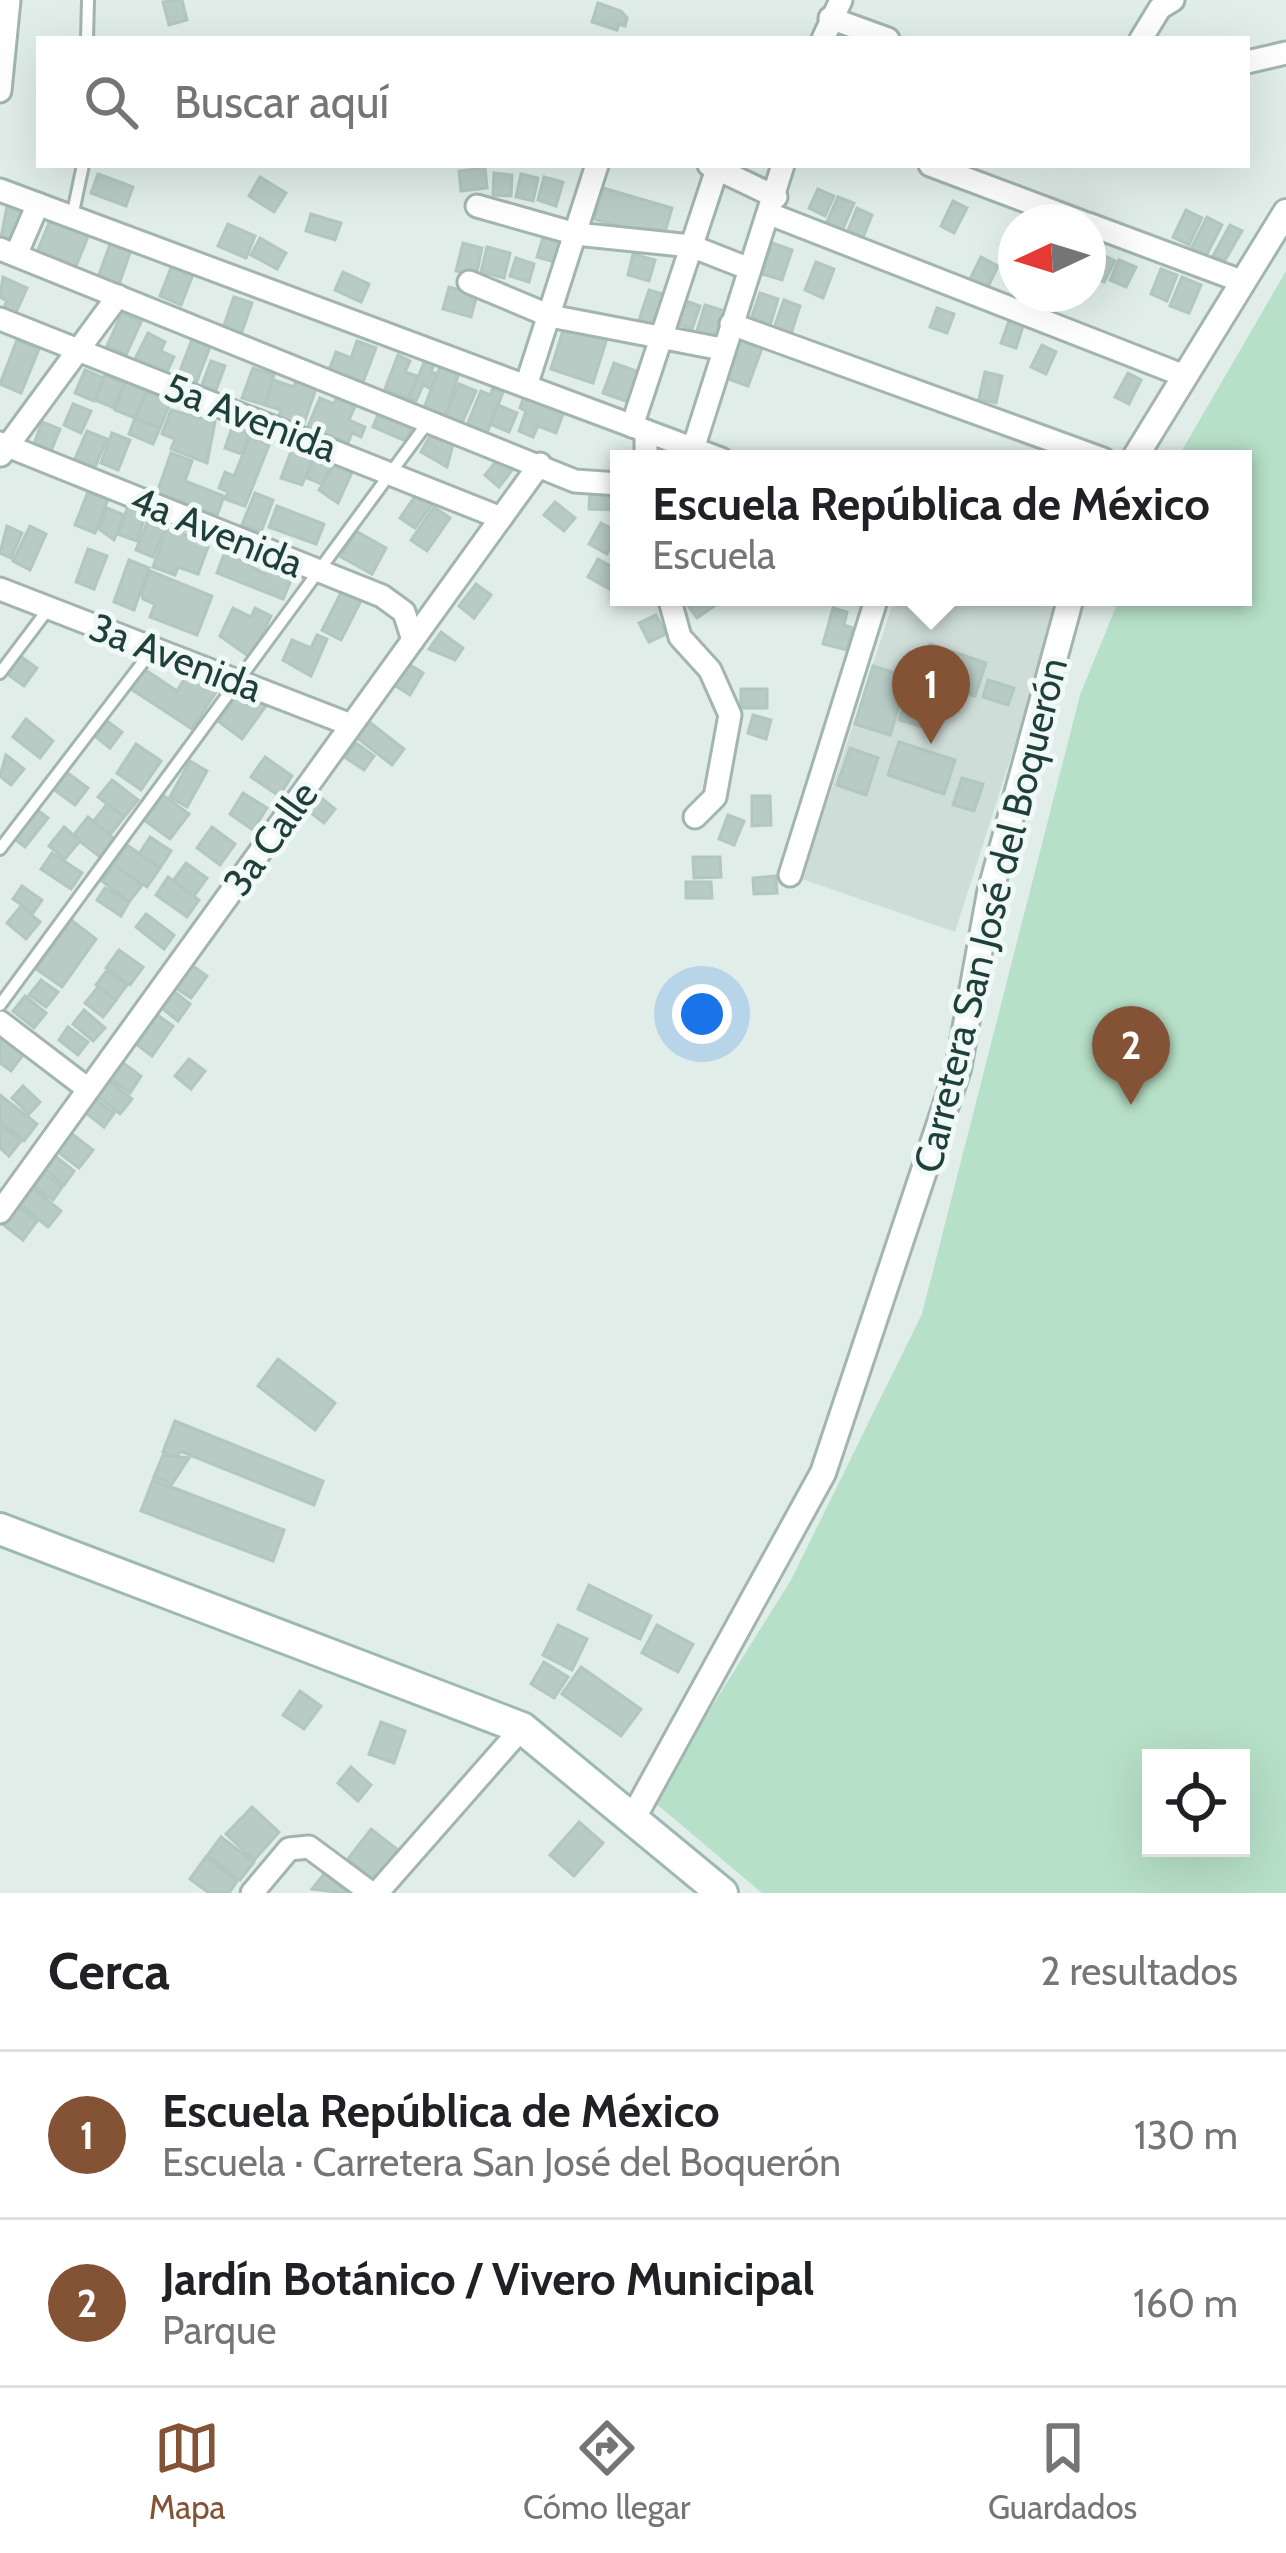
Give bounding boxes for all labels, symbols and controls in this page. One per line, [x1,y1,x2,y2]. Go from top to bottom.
search box [36,36,1250,168]
icon: search [78,69,144,135]
text: Buscar aquí [174,75,389,129]
north arrow [998,204,1106,312]
street label: 5a Avenida [158,362,344,472]
popup [610,450,1252,606]
street label: 4a Avenida [124,475,311,587]
text: Escuela República de México [652,477,1210,531]
text: Escuela [652,531,776,579]
street label: 3a Avenida [83,602,269,712]
pin: 1 [892,645,970,744]
street label: Carretera San José del Boquerón [903,653,1077,1177]
street label: 3a Calle [213,771,327,905]
your location [672,984,732,1044]
pin: 2 [1092,1006,1170,1105]
map controls [1142,1749,1250,1857]
button: locate [1142,1749,1250,1857]
text: Cerca [48,1940,170,2002]
text: 2 resultados [1040,1947,1238,1995]
text: Escuela República de México [162,2084,720,2138]
text: 1 [80,2111,94,2159]
text: 130 m [1134,2111,1238,2159]
text: Escuela · Carretera San José del Boquerón [162,2138,841,2186]
text: Jardín Botánico / Vivero Municipal [162,2252,814,2306]
text: 2 [77,2279,97,2327]
text: 160 m [1133,2279,1238,2327]
text: Parque [162,2306,276,2354]
tab: Mapa [149,2415,225,2527]
tab: Cómo llegar [523,2415,690,2527]
tab: Guardados [988,2415,1137,2527]

